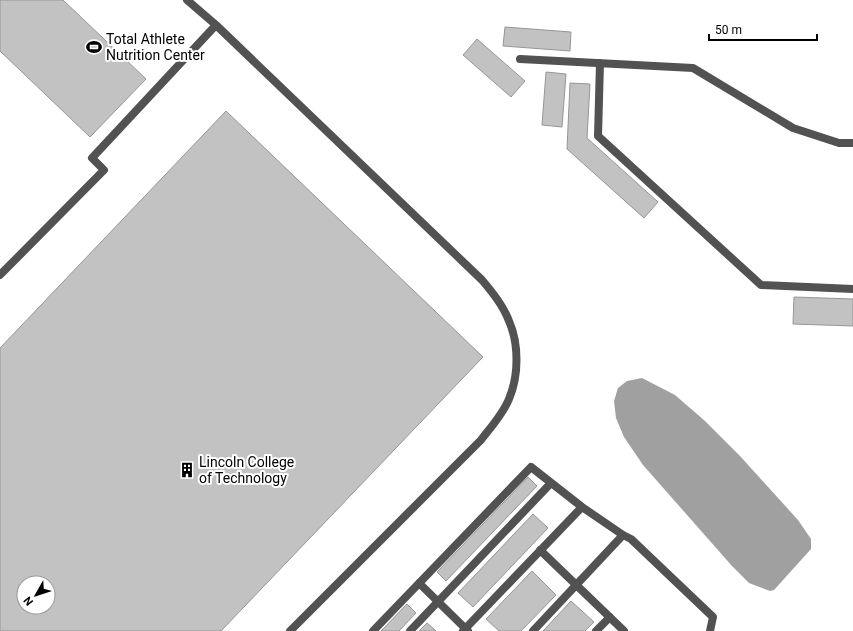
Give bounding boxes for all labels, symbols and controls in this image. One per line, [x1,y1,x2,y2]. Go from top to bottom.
scale bar [709,16,817,42]
text: 50 m [715,23,742,37]
place label: Total Athlete Nutrition Center [106,31,205,63]
sports icon: Total Athlete Nutrition Center [85,38,103,56]
place label: Lincoln College of Technology [199,454,294,486]
building icon: Lincoln College of Technology [178,461,196,479]
north arrow [16,575,56,615]
text: N [21,594,36,608]

